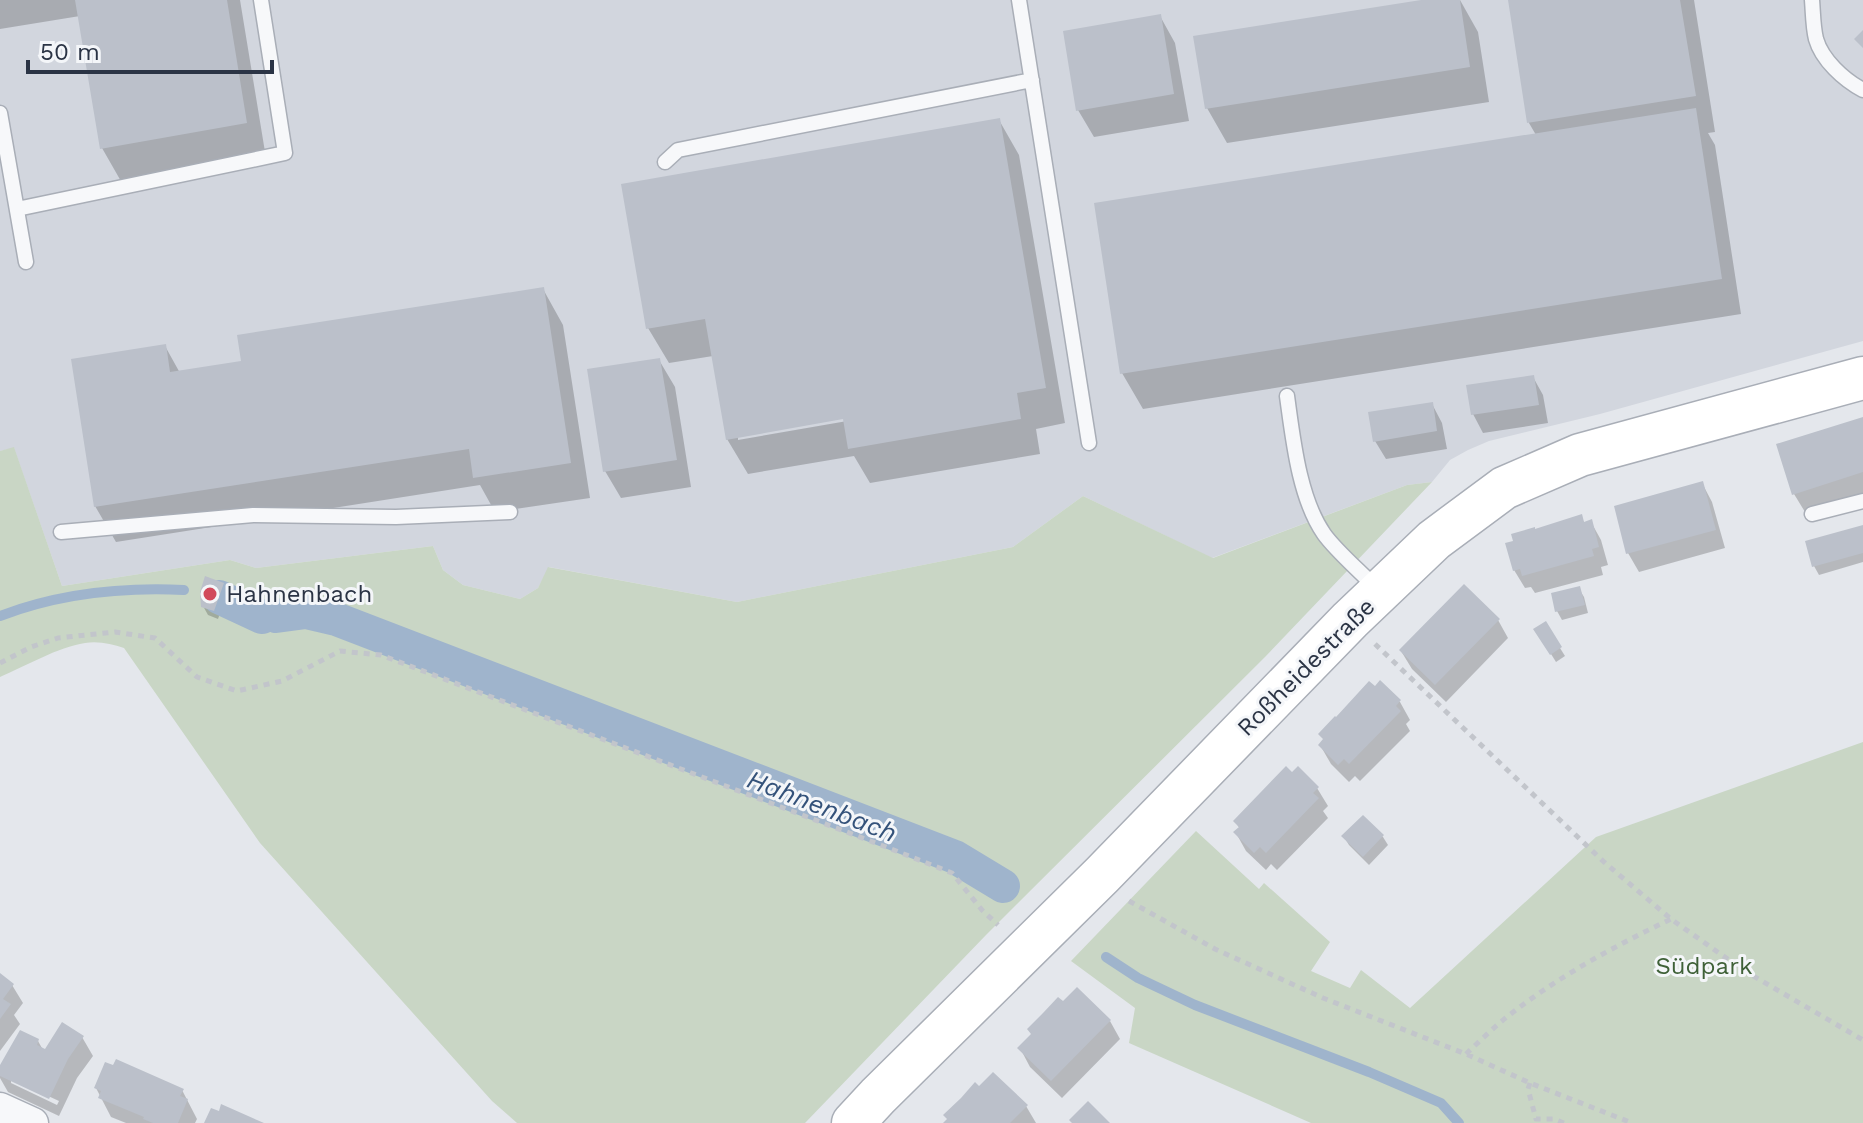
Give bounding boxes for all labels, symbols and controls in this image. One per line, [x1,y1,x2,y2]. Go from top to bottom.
scale bar [28,24,272,74]
text: 50 m [40,38,100,66]
place label: Hahnenbach [226,580,372,608]
marker: Hahnenbach [201,585,219,603]
street label: Roßheidestraße [1231,592,1381,742]
water label: Hahnenbach [743,764,901,848]
park label: Südpark [1655,952,1753,980]

